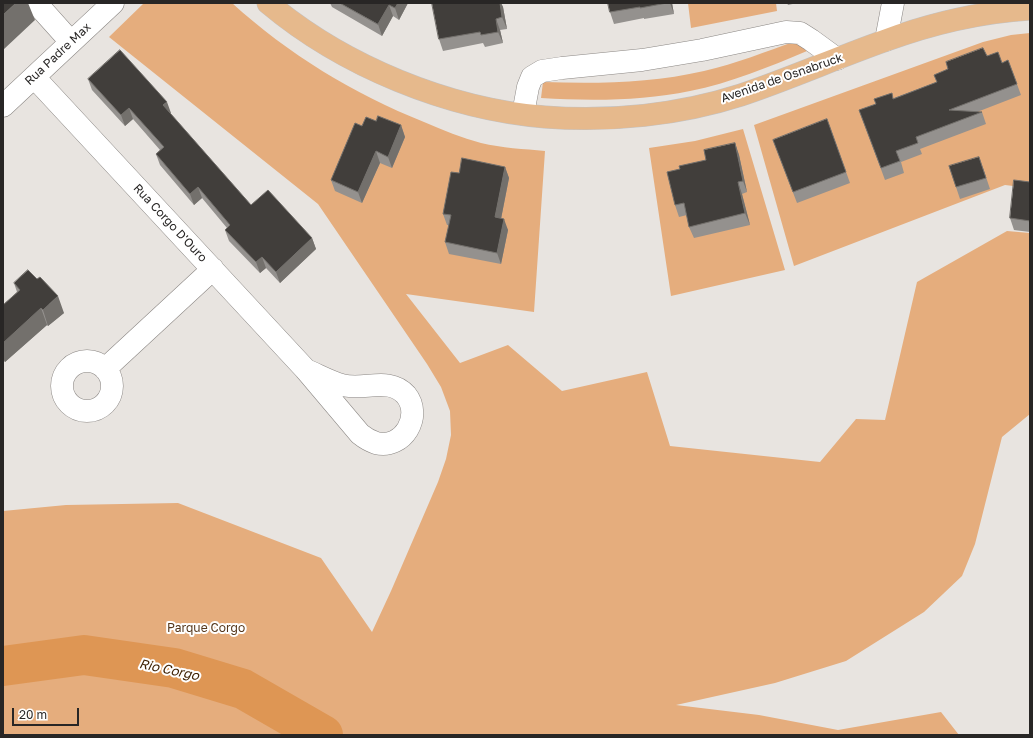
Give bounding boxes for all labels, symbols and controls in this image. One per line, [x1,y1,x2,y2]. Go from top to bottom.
street label: Rua Padre Max [22,20,94,88]
street label: Avenida de Osnabruck [719,50,845,106]
street label: Rua Corgo D'Ouro [130,181,210,265]
park label: Parque Corgo [167,621,245,635]
water label: Rio Corgo [138,656,200,684]
scale bar [14,700,81,726]
text: 20 m [19,707,47,722]

